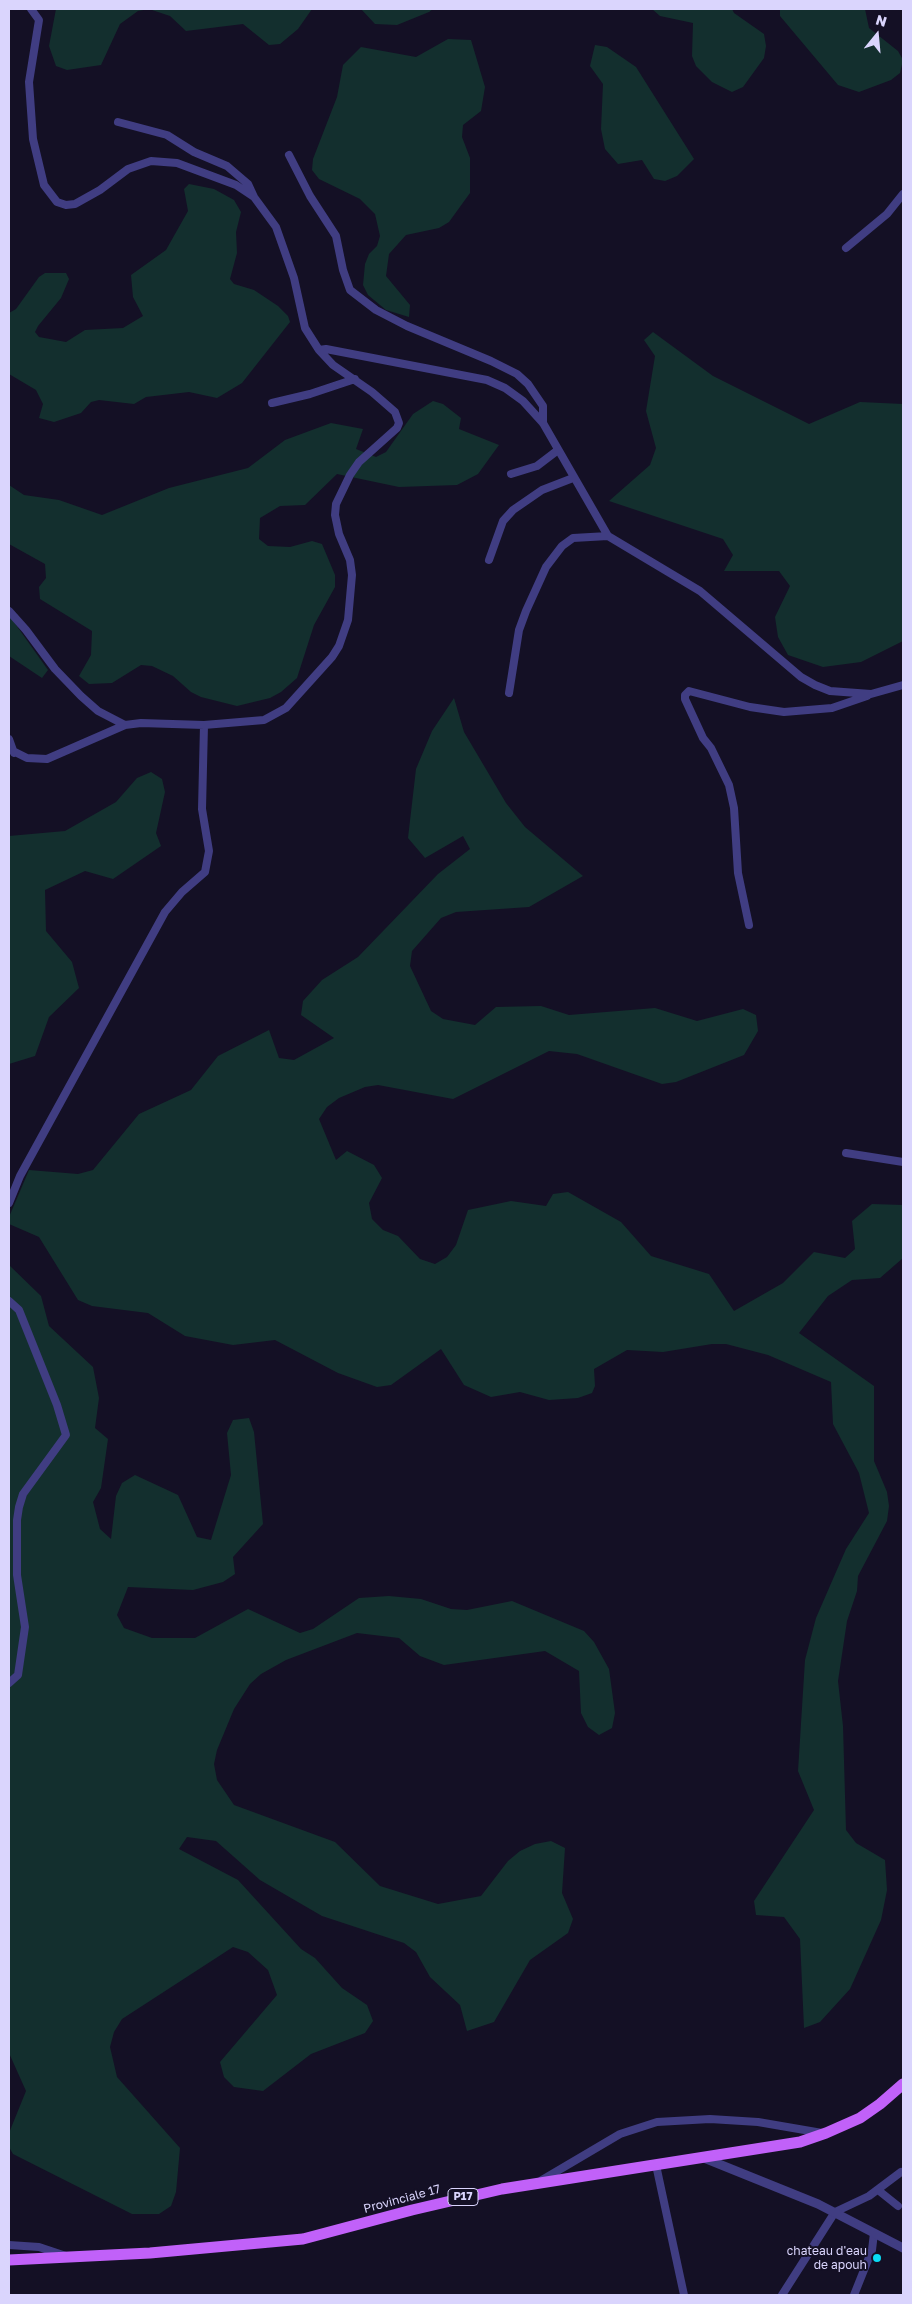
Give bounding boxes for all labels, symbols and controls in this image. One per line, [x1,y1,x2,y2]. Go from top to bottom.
north arrow [852,10,902,60]
text: N [874,10,889,30]
street label: Provinciale 17 [362,2182,442,2216]
road number: P17 [448,2188,478,2206]
place label: chateau d'eau de apouh [787,2244,867,2272]
marker: chateau d'eau de apouh [871,2252,883,2264]

